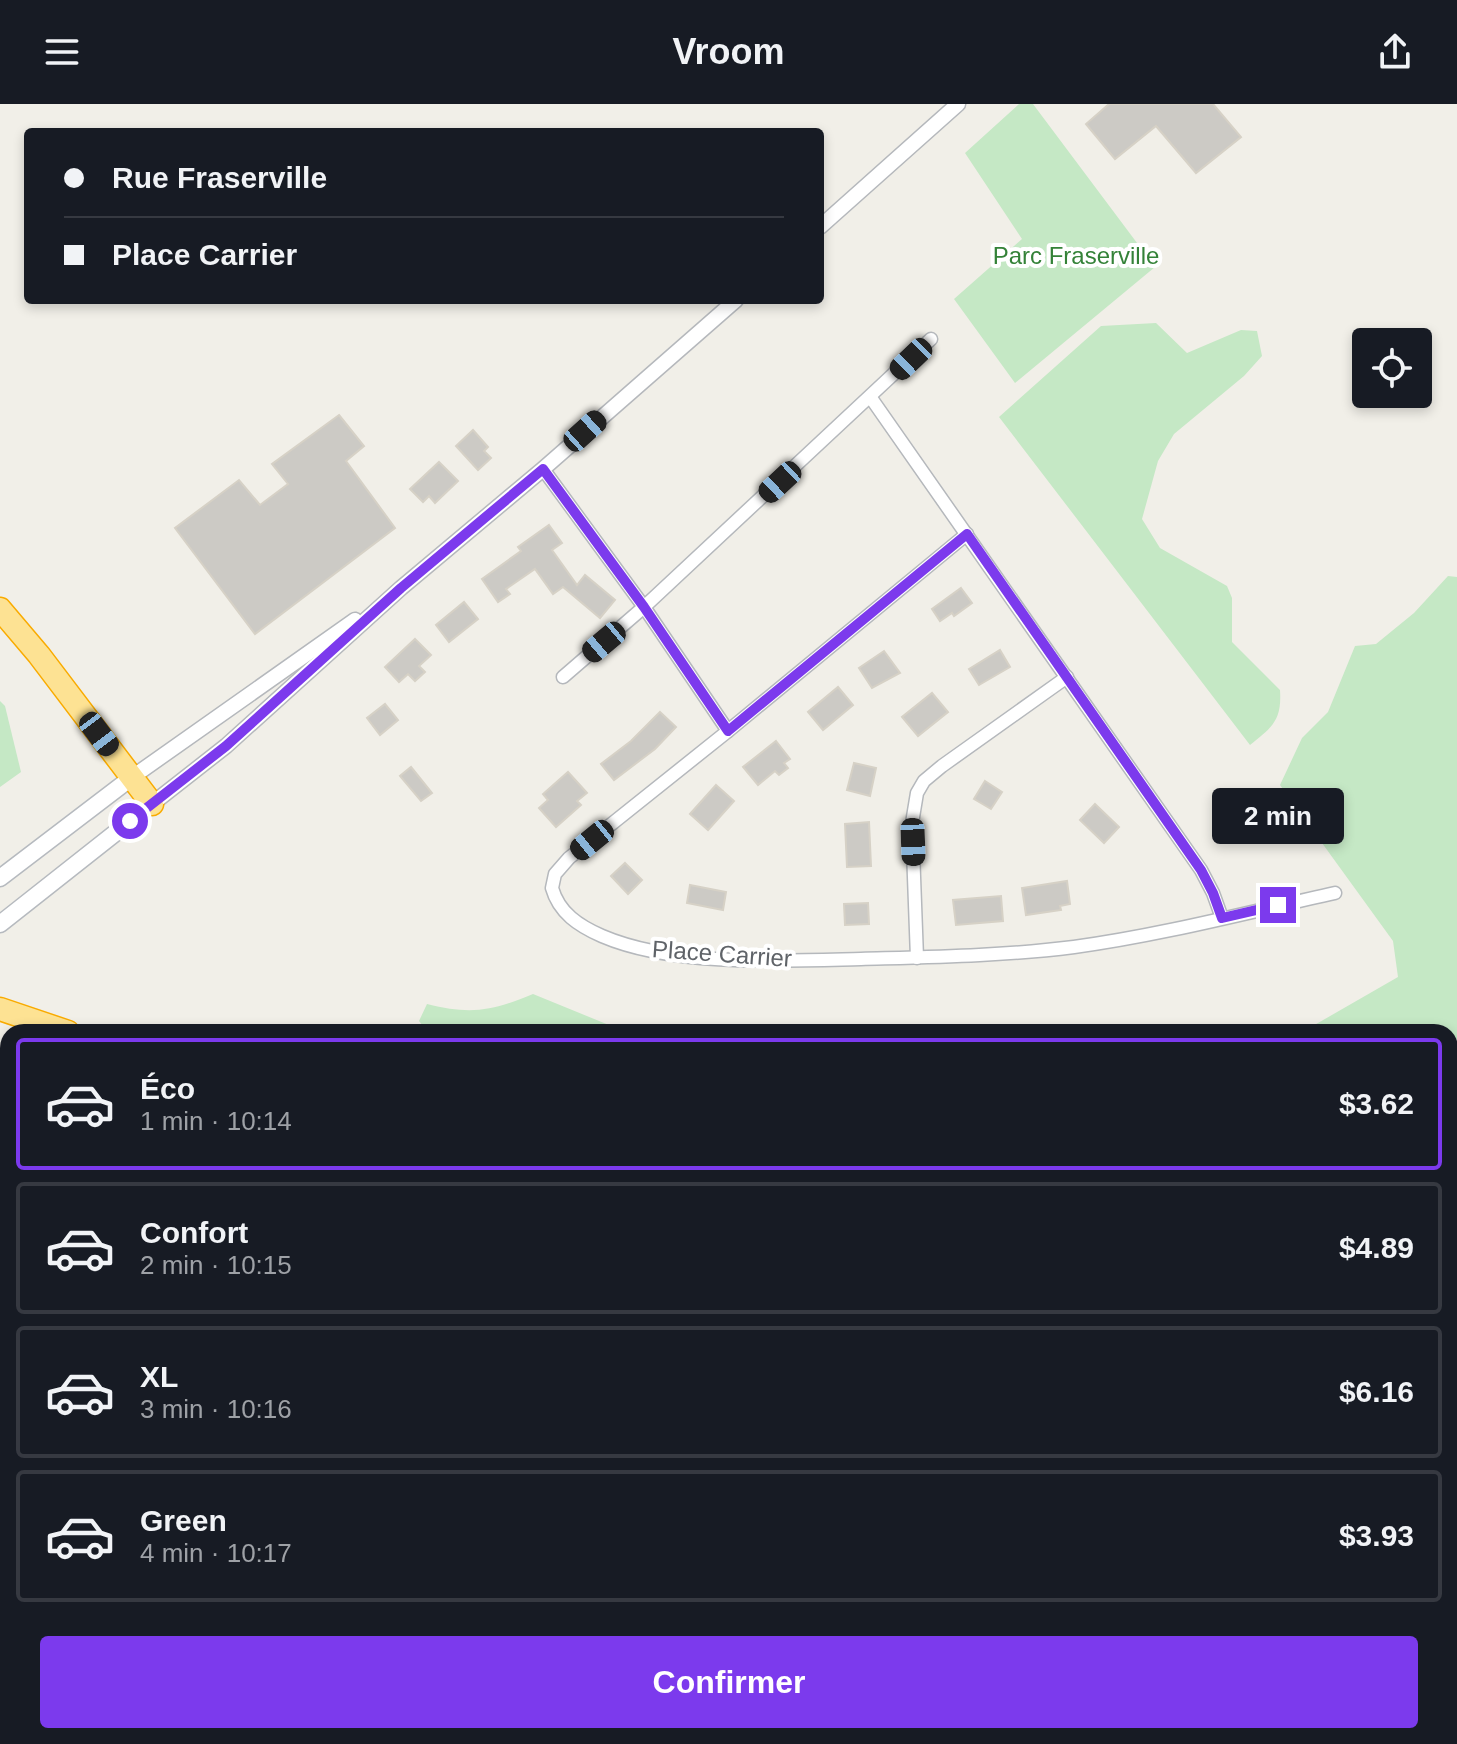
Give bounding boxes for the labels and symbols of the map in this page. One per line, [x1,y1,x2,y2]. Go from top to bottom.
park label: Parc Fraserville [993,242,1159,269]
car [885,334,937,384]
car [559,406,611,456]
car [754,457,806,507]
car [578,617,630,667]
car [75,708,123,760]
callout: 2 min [1212,789,1344,845]
route start [112,803,148,839]
car [566,816,618,864]
car [900,818,926,866]
route end [1260,887,1296,923]
street label: Place Carrier [651,935,793,972]

